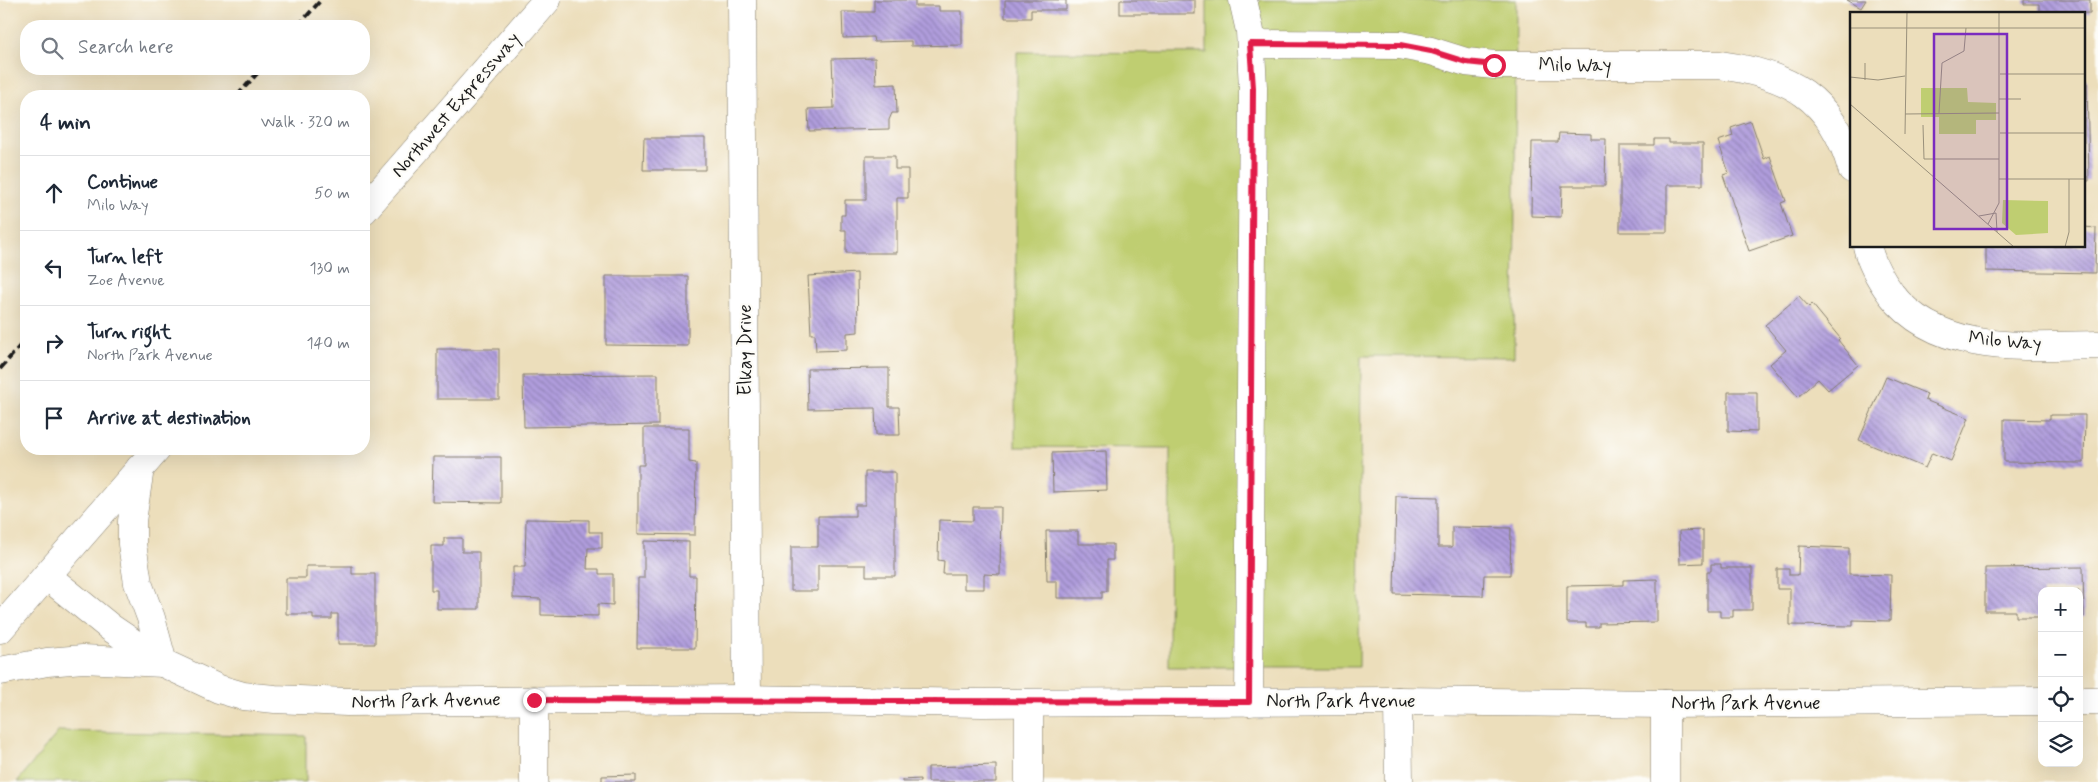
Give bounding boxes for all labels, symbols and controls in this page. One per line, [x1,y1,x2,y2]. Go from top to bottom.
inset map [1850,12,2086,248]
search box [20,20,370,75]
street label: Northwest Expressway [386,27,527,184]
icon: search [38,34,66,62]
text: Search here [78,35,174,60]
street label: Milo Way [1538,53,1612,79]
route start [1483,54,1506,77]
text: 4 min [40,109,91,137]
text: Walk · 320 m [261,112,350,133]
text: Continue [87,170,158,195]
icon: ahead [40,179,68,207]
text: 50 m [314,183,350,204]
text: Milo Way [87,195,149,216]
text: Turn left [87,245,163,270]
icon: left [40,254,68,282]
text: 130 m [309,258,350,279]
text: Zoe Avenue [87,270,165,291]
street label: Elkay Drive [733,304,758,396]
text: Turn right [87,320,171,345]
street label: Milo Way [1967,325,2043,358]
icon: right [40,329,68,357]
text: 140 m [306,333,350,354]
text: North Park Avenue [87,345,213,366]
icon: arrive [40,404,68,432]
text: Arrive at destination [87,406,251,431]
map controls [2038,587,2083,767]
button: + [2038,587,2083,632]
button: − [2038,632,2083,677]
button: locate [2038,677,2083,722]
street label: North Park Avenue [351,687,501,715]
route end [523,689,546,712]
street label: North Park Avenue [1266,689,1416,714]
street label: North Park Avenue [1671,691,1821,716]
button: layers [2038,722,2083,767]

